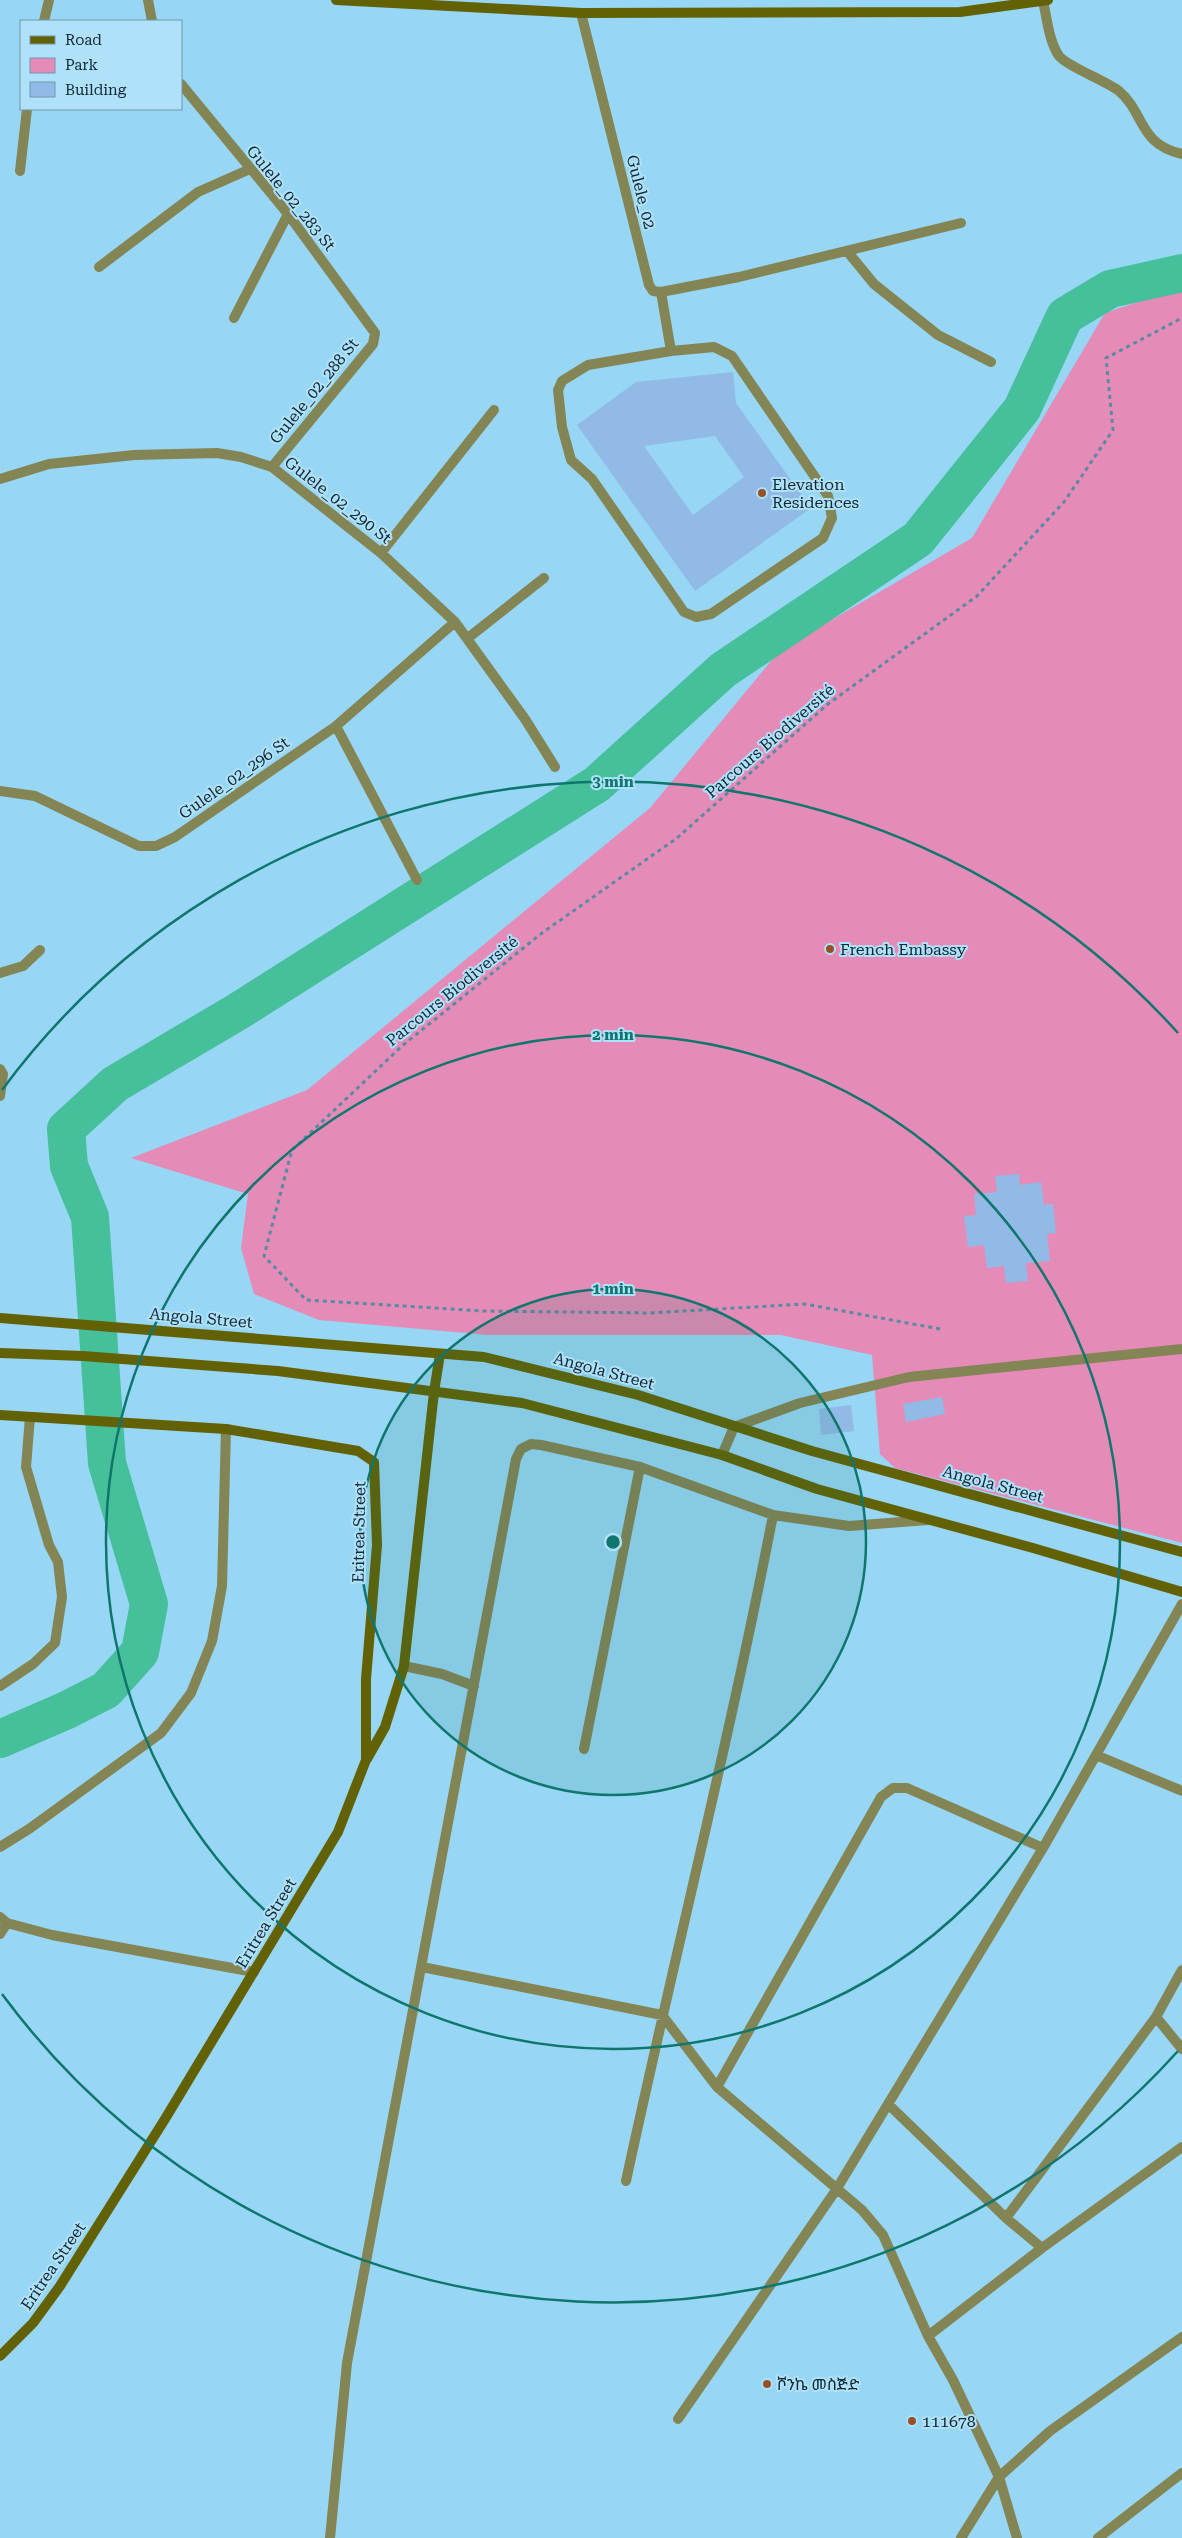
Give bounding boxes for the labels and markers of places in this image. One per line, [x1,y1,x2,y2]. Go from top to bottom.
place label: Elevation Residences [772,475,859,512]
marker: Elevation Residences [756,487,768,499]
place label: French Embassy [840,940,967,959]
marker: French Embassy [824,943,836,955]
centre of rings [604,1533,622,1551]
place label: ሾንኬ መስጅድ [777,2375,860,2394]
marker: ሾንኬ መስጅድ [761,2378,773,2390]
place label: 111678 [922,2412,976,2431]
marker: 111678 [906,2415,918,2427]

